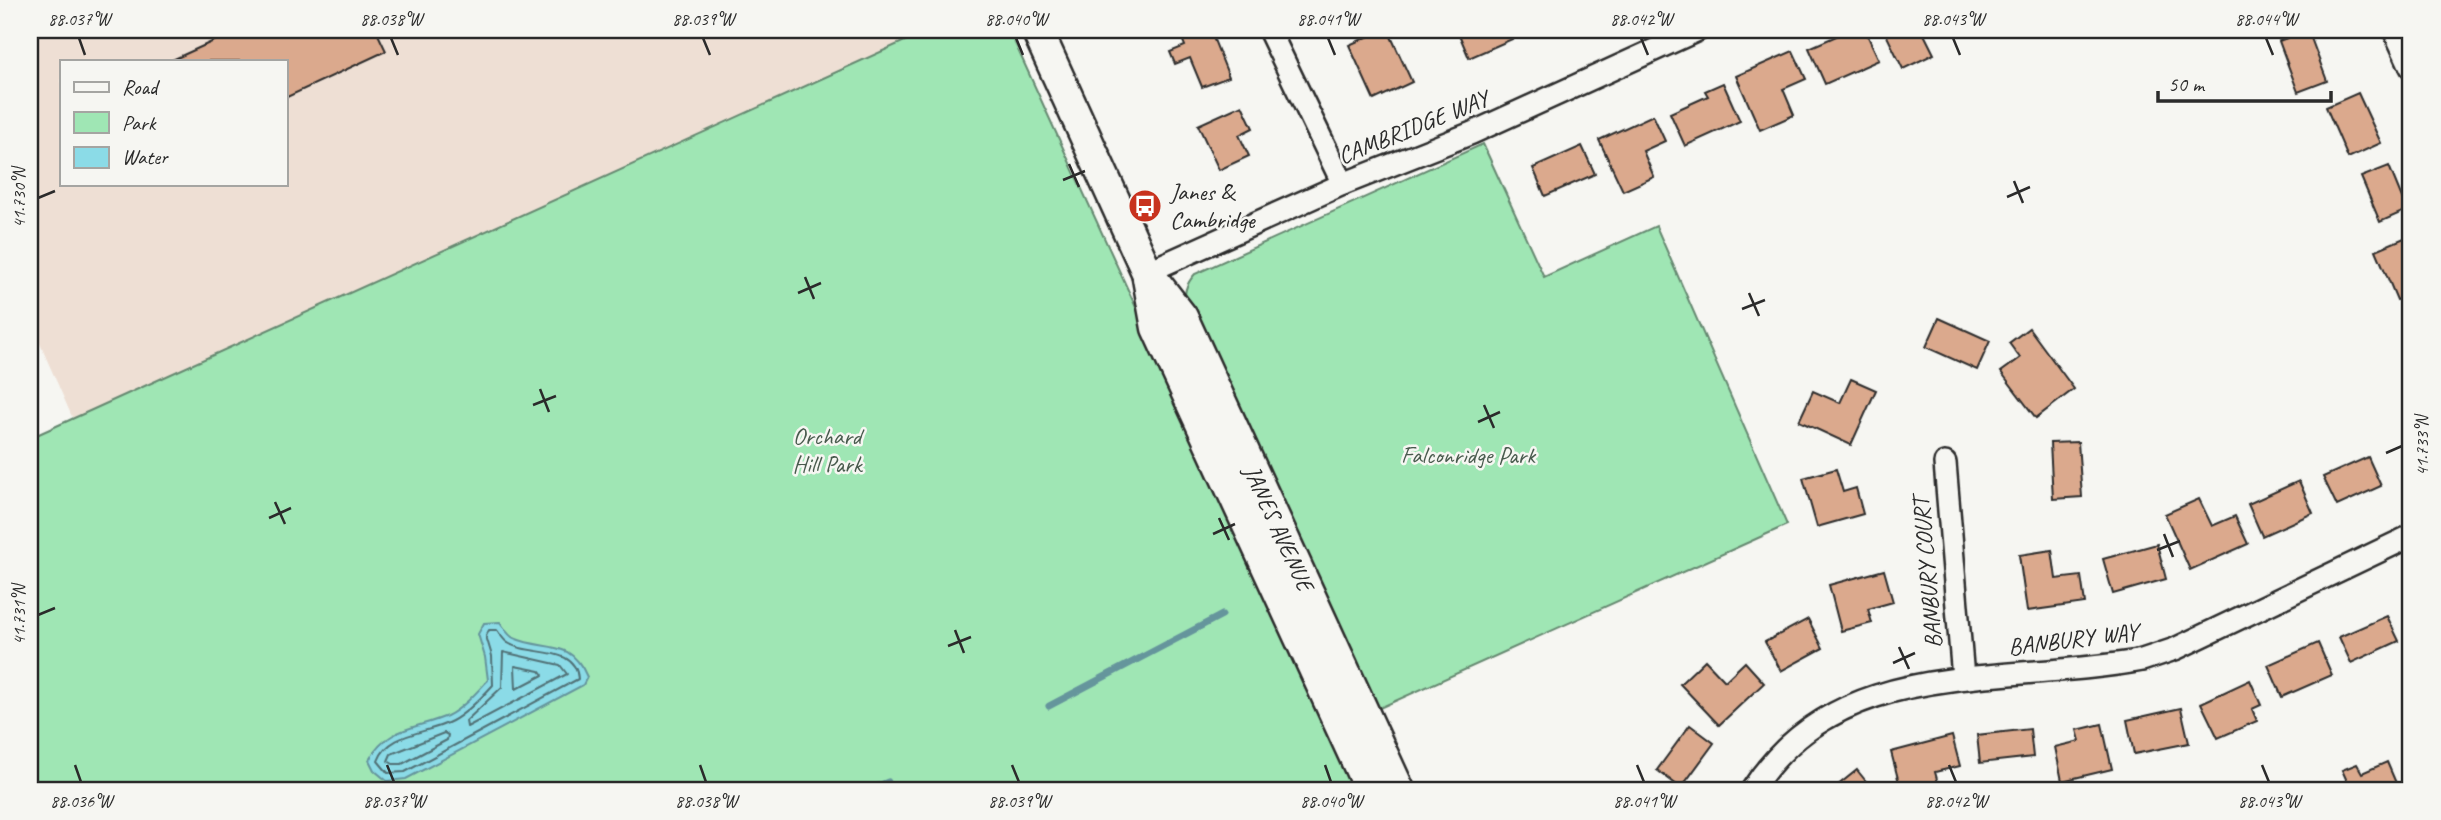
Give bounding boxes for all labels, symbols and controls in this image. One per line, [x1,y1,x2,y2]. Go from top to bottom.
text: 88.037°W [48,8,113,30]
text: 88.038°W [360,8,425,30]
text: 88.039°W [672,8,737,30]
text: 88.040°W [985,8,1050,30]
text: 88.041°W [1297,8,1362,30]
text: 88.042°W [1610,8,1675,30]
text: 88.043°W [1922,8,1987,30]
text: 88.044°W [2235,8,2300,30]
legend [60,60,287,186]
scale bar [2158,60,2331,104]
text: 50 m [2168,71,2206,97]
text: Road [122,74,161,100]
street label: CAMBRIDGE WAY [1333,82,1496,171]
text: Park [122,110,157,136]
text: Water [122,144,169,170]
text: 41.730°N [8,165,30,228]
place label: Janes & Cambridge [1169,177,1257,235]
bus stop icon: Janes & Cambridge [1126,187,1164,225]
text: 41.733°N [2411,413,2433,476]
park label: Orchard Hill Park [792,421,865,479]
park label: Falconridge Park [1401,440,1537,470]
street label: JANES AVENUE [1237,460,1322,598]
street label: BANBURY COURT [1905,490,1949,650]
text: 41.731°N [8,582,30,645]
street label: BANBURY WAY [2006,616,2144,662]
text: 88.036°W [50,790,115,812]
text: 88.037°W [363,790,428,812]
text: 88.038°W [675,790,740,812]
text: 88.039°W [988,790,1053,812]
text: 88.040°W [1300,790,1365,812]
text: 88.041°W [1613,790,1678,812]
text: 88.042°W [1925,790,1990,812]
text: 88.043°W [2238,790,2303,812]

